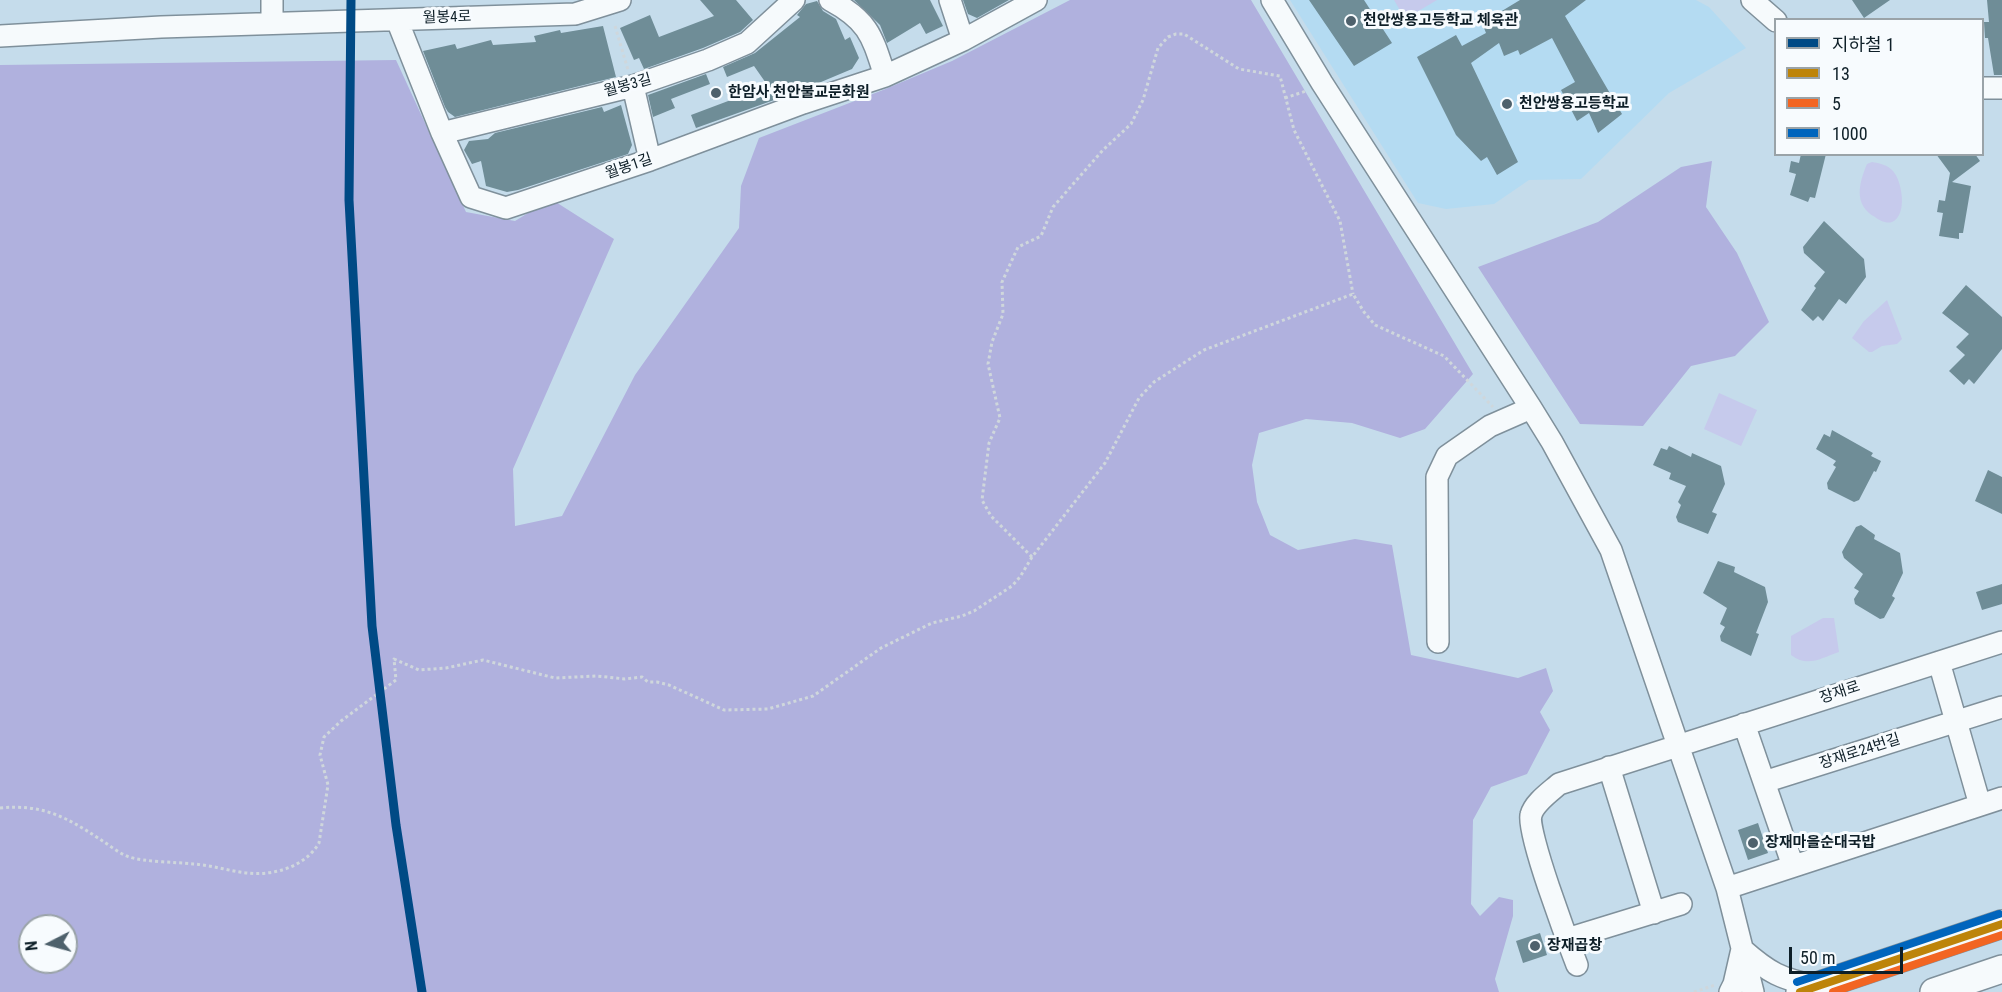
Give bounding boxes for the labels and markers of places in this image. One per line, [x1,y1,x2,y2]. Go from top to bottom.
place label: 천안쌍용고등학교 체육관 [1363,12,1518,30]
marker: 천안쌍용고등학교 체육관 [1344,14,1358,28]
place label: 한암사 천안불교문화원 [728,84,869,102]
marker: 한암사 천안불교문화원 [709,86,723,100]
place label: 천안쌍용고등학교 [1519,95,1629,113]
marker: 천안쌍용고등학교 [1500,97,1514,111]
place label: 장재마을순대국밥 [1765,834,1875,852]
marker: 장재마을순대국밥 [1746,836,1760,850]
place label: 장재곱창 [1547,937,1602,955]
marker: 장재곱창 [1528,939,1542,953]

